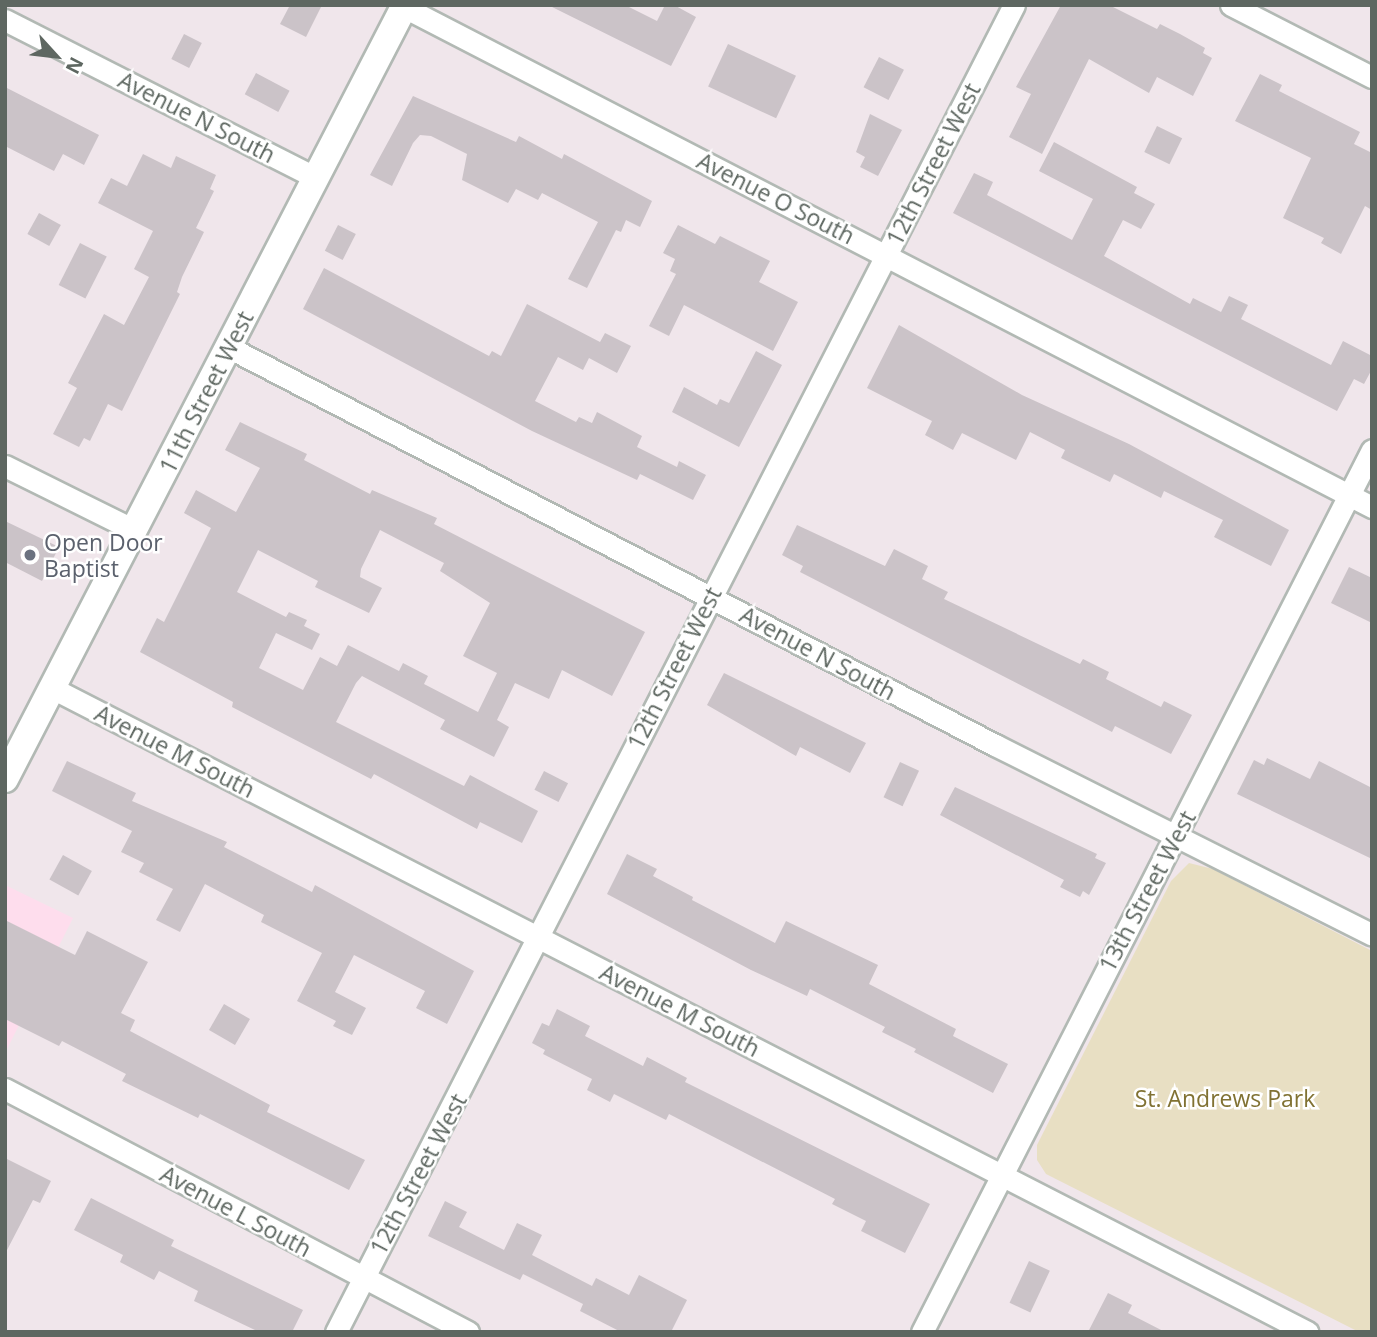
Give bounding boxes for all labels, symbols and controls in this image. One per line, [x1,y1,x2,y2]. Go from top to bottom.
north arrow [21,21,91,91]
text: N [60,53,90,78]
street label: Avenue N South [114,66,280,168]
street label: 12th Street West [880,78,986,250]
street label: Avenue O South [693,146,859,250]
street label: 11th Street West [153,306,259,478]
place label: Open Door Baptist [44,528,163,582]
marker: Open Door Baptist [22,547,38,563]
street label: 12th Street West [621,582,727,754]
street label: Avenue N South [736,600,900,706]
street label: Avenue M South [91,699,259,803]
street label: 13th Street West [1093,806,1201,976]
street label: Avenue M South [596,958,764,1062]
park label: St. Andrews Park [1135,1084,1315,1112]
street label: 12th Street West [364,1089,472,1259]
street label: Avenue L South [156,1160,316,1262]

